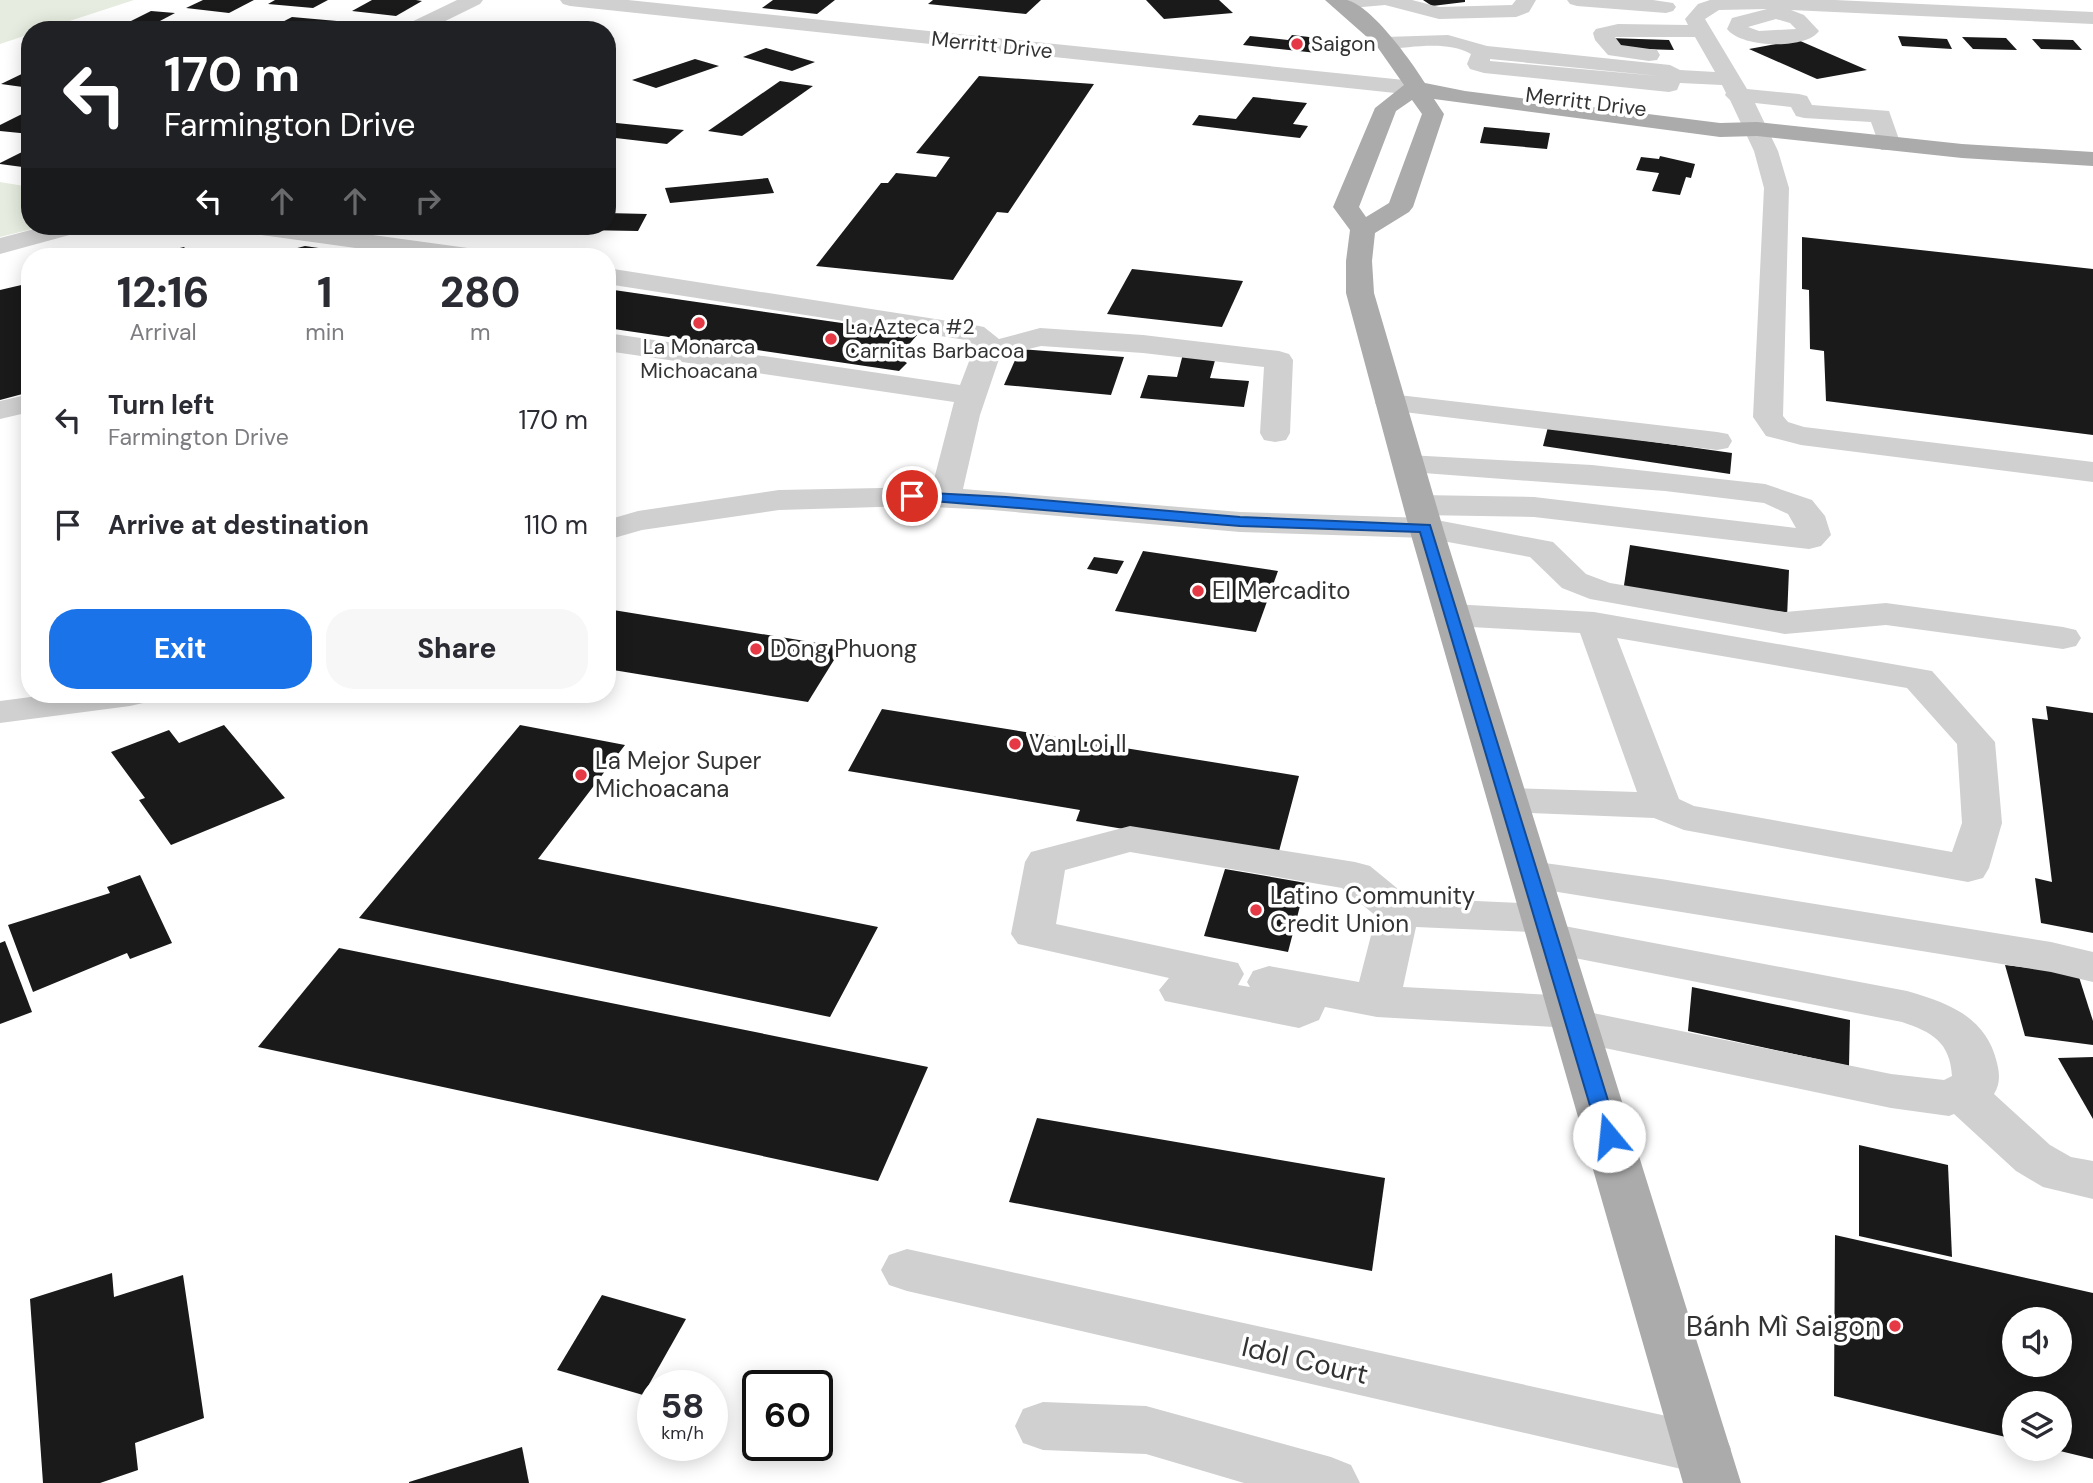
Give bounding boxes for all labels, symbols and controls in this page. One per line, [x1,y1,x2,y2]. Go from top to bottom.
street label: Merritt Drive [930,25,1054,65]
place label: Saigon [1311,30,1375,58]
marker: Saigon [1289,36,1305,52]
text: 170 m [164,42,300,106]
icon: left [49,49,140,140]
street label: Merritt Drive [1524,81,1648,123]
text: Farmington Drive [164,104,415,146]
icon: left [190,182,228,220]
icon: ahead [263,182,301,220]
icon: ahead [336,182,374,220]
icon: right [409,182,447,220]
text: 12:16 [117,265,210,320]
text: 1 [317,265,333,320]
text: 280 [440,265,520,320]
place label: La Azteca #2 Carnitas Barbacoa [845,313,1024,365]
marker: La Monarca Michoacana [691,315,707,331]
text: Arrival [130,317,197,347]
text: min [305,317,344,347]
text: m [470,317,490,347]
marker: La Azteca #2 Carnitas Barbacoa [823,331,839,347]
place label: La Monarca Michoacana [640,333,758,385]
text: Turn left [108,388,215,422]
icon: left [49,401,87,439]
text: 170 m [519,403,588,437]
text: Farmington Drive [108,422,289,452]
pin [882,466,942,526]
icon: arrive [893,477,931,515]
icon: arrive [49,506,87,544]
text: Arrive at destination [108,508,369,542]
text: 110 m [524,508,588,542]
place label: El Mercadito [1212,575,1350,606]
marker: El Mercadito [1190,583,1206,599]
button: Exit [49,609,312,689]
button: Share [326,609,588,689]
place label: Dong Phuong [770,633,917,664]
marker: Dong Phuong [748,641,764,657]
place label: Van Loi II [1029,728,1127,759]
marker: Van Loi II [1007,736,1023,752]
place label: La Mejor Super Michoacana [595,745,762,804]
marker: La Mejor Super Michoacana [573,767,589,783]
place label: Latino Community Credit Union [1270,880,1475,939]
marker: Latino Community Credit Union [1248,902,1264,918]
position arrow [1572,1099,1646,1173]
map controls [2002,1307,2072,1461]
button: sound [2002,1307,2072,1377]
place label: Bánh Mì Saigon [1686,1308,1881,1345]
marker: Bánh Mì Saigon [1887,1318,1903,1334]
street label: Idol Court [1238,1328,1372,1393]
speed limit sign: 60 [742,1370,833,1461]
text: 58 [661,1383,704,1429]
button: layers [2002,1391,2072,1461]
text: km/h [661,1421,704,1445]

